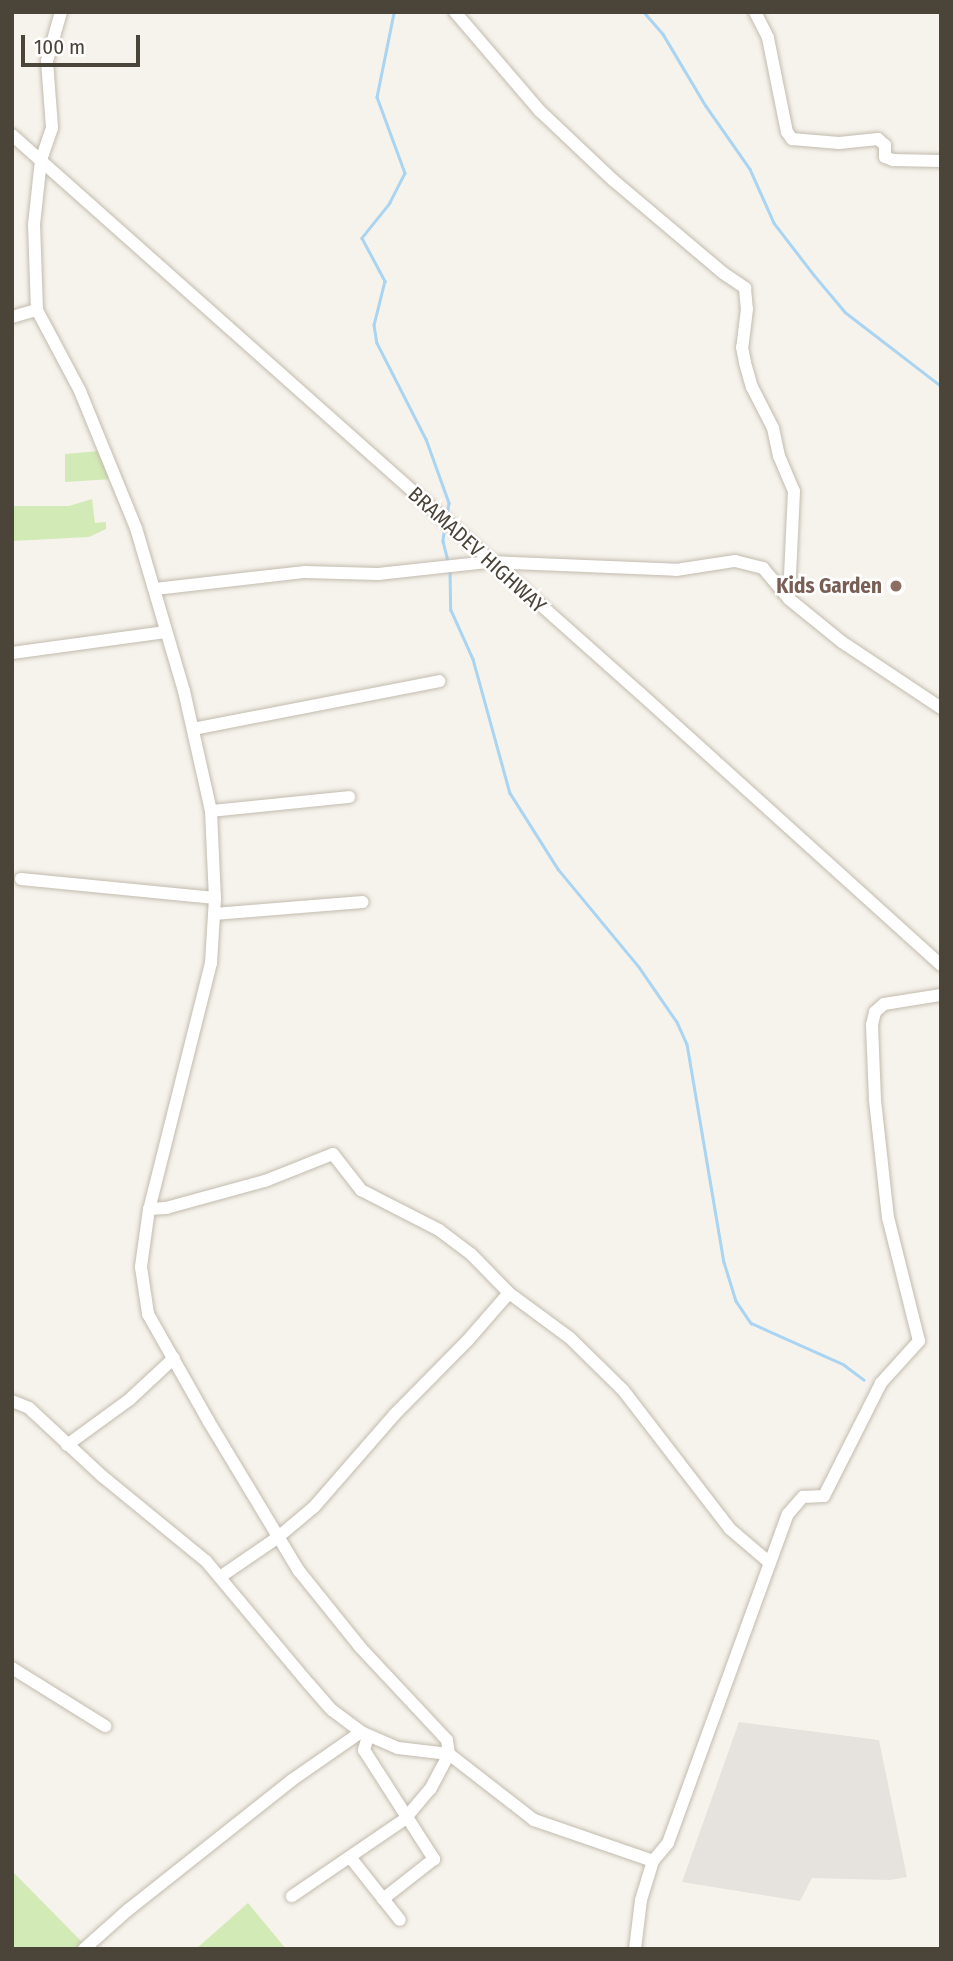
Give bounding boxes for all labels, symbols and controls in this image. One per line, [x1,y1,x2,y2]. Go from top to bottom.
scale bar [24,21,144,65]
text: 100 m [34,34,85,60]
street label: BRAMADEV HIGHWAY [403,481,551,619]
place label: Kids Garden [776,573,882,599]
marker: Kids Garden [888,578,904,594]

